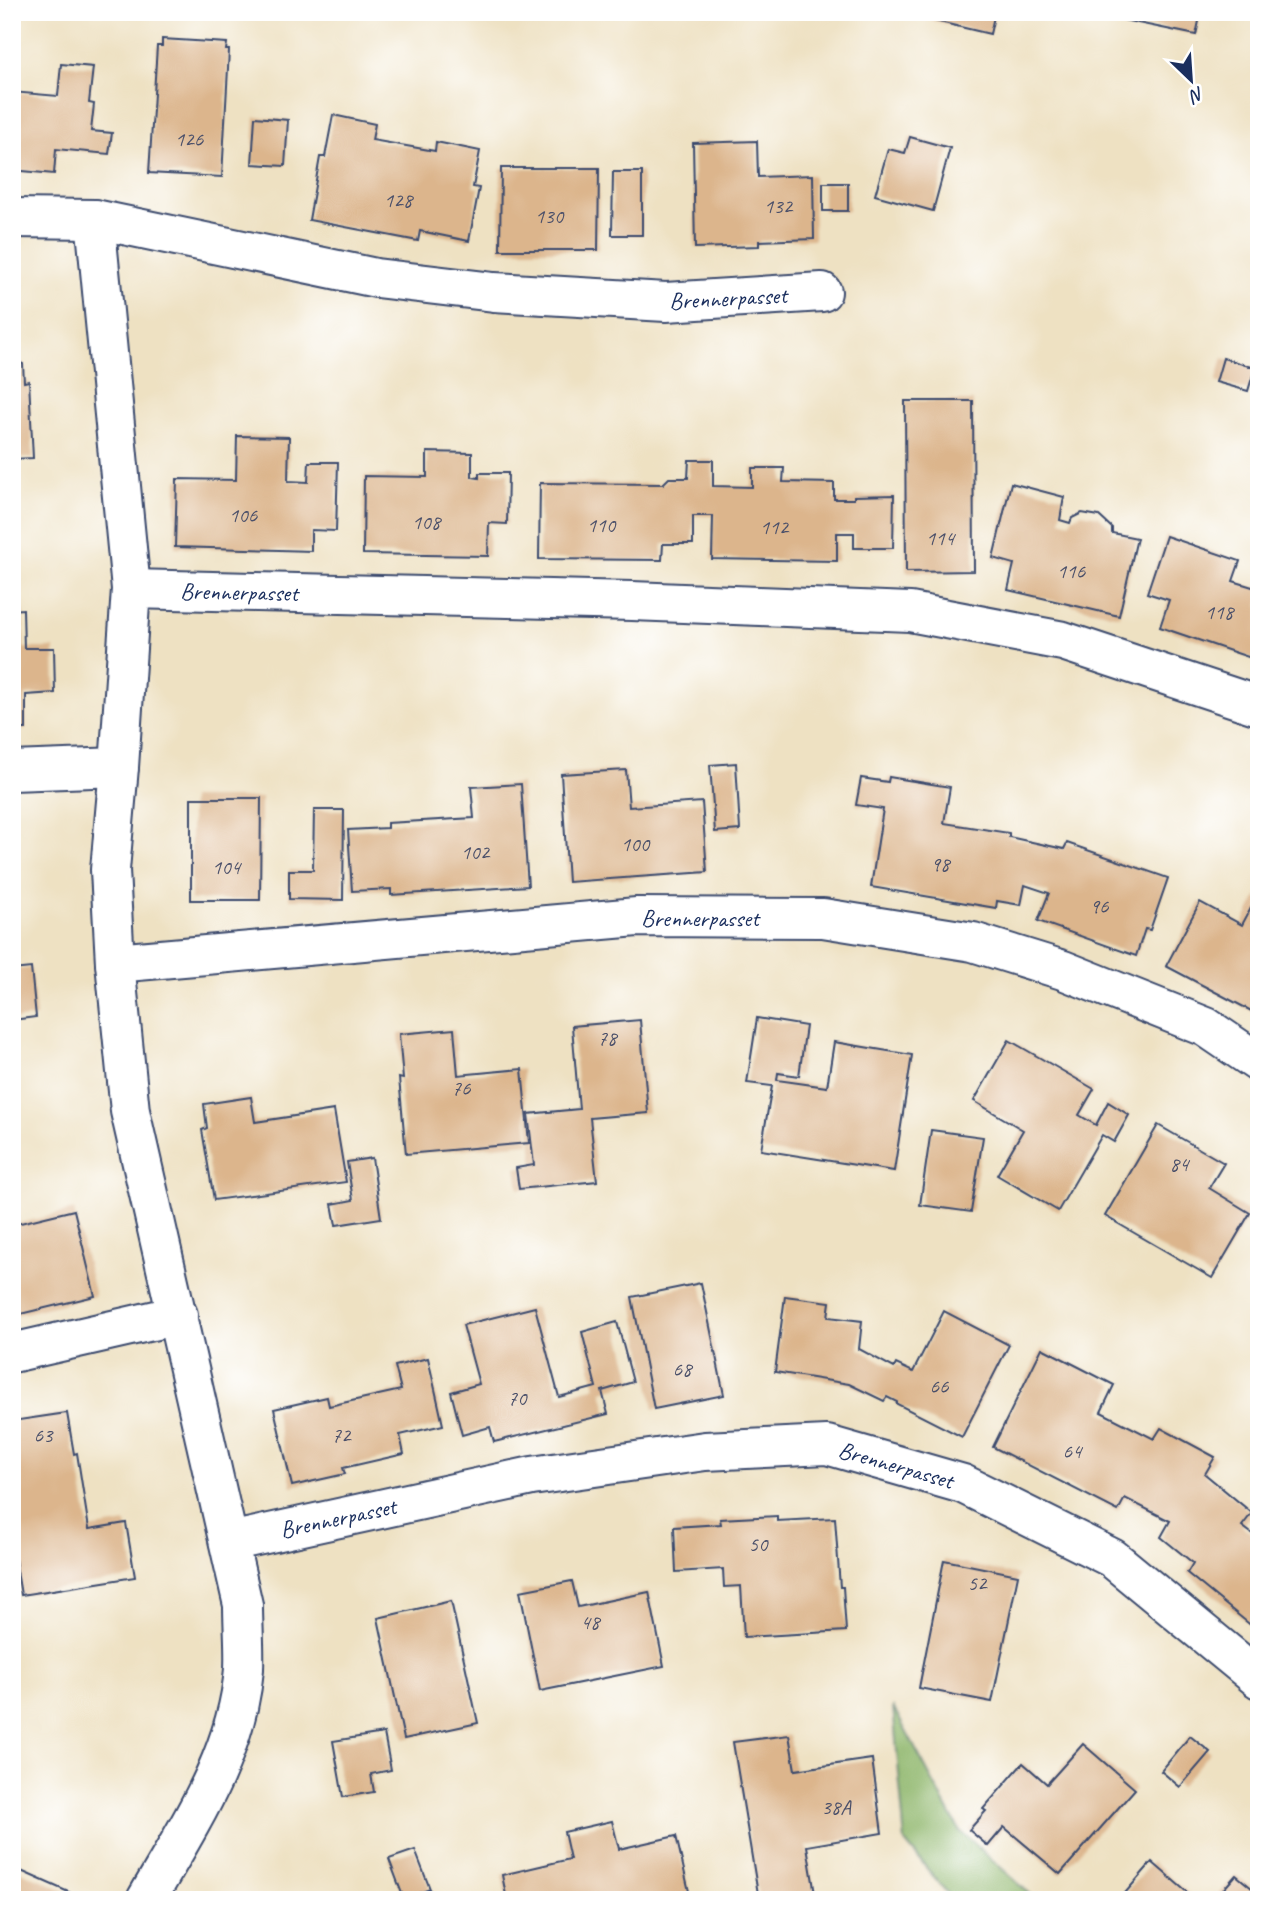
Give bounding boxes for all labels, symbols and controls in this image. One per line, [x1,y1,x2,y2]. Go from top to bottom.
north arrow [1156,46,1226,116]
text: N [1184,81,1208,109]
house number: 126 [175,126,204,152]
house number: 128 [384,187,415,213]
house number: 132 [764,193,794,219]
house number: 130 [535,203,565,229]
street label: Brennerpasset [668,280,790,316]
house number: 106 [229,502,258,528]
house number: 108 [412,509,443,535]
house number: 110 [587,512,617,538]
house number: 112 [760,514,790,540]
house number: 114 [926,525,957,551]
house number: 116 [1057,558,1086,584]
street label: Brennerpasset [180,576,300,608]
house number: 118 [1205,599,1236,625]
house number: 100 [621,831,651,857]
house number: 102 [461,839,491,865]
house number: 98 [931,851,952,877]
house number: 104 [212,854,243,880]
house number: 96 [1090,893,1109,919]
street label: Brennerpasset [641,903,761,933]
house number: 78 [598,1025,619,1051]
house number: 76 [452,1075,471,1101]
house number: 84 [1170,1151,1191,1177]
house number: 68 [673,1356,694,1382]
house number: 66 [930,1373,949,1399]
house number: 70 [508,1385,528,1411]
house number: 63 [34,1422,54,1448]
house number: 72 [332,1422,352,1448]
street label: Brennerpasset [835,1434,959,1496]
house number: 64 [1063,1438,1084,1464]
street label: Brennerpasset [277,1491,401,1545]
house number: 50 [749,1531,769,1557]
house number: 52 [968,1570,988,1596]
house number: 48 [581,1609,602,1635]
house number: 38A [821,1794,852,1820]

